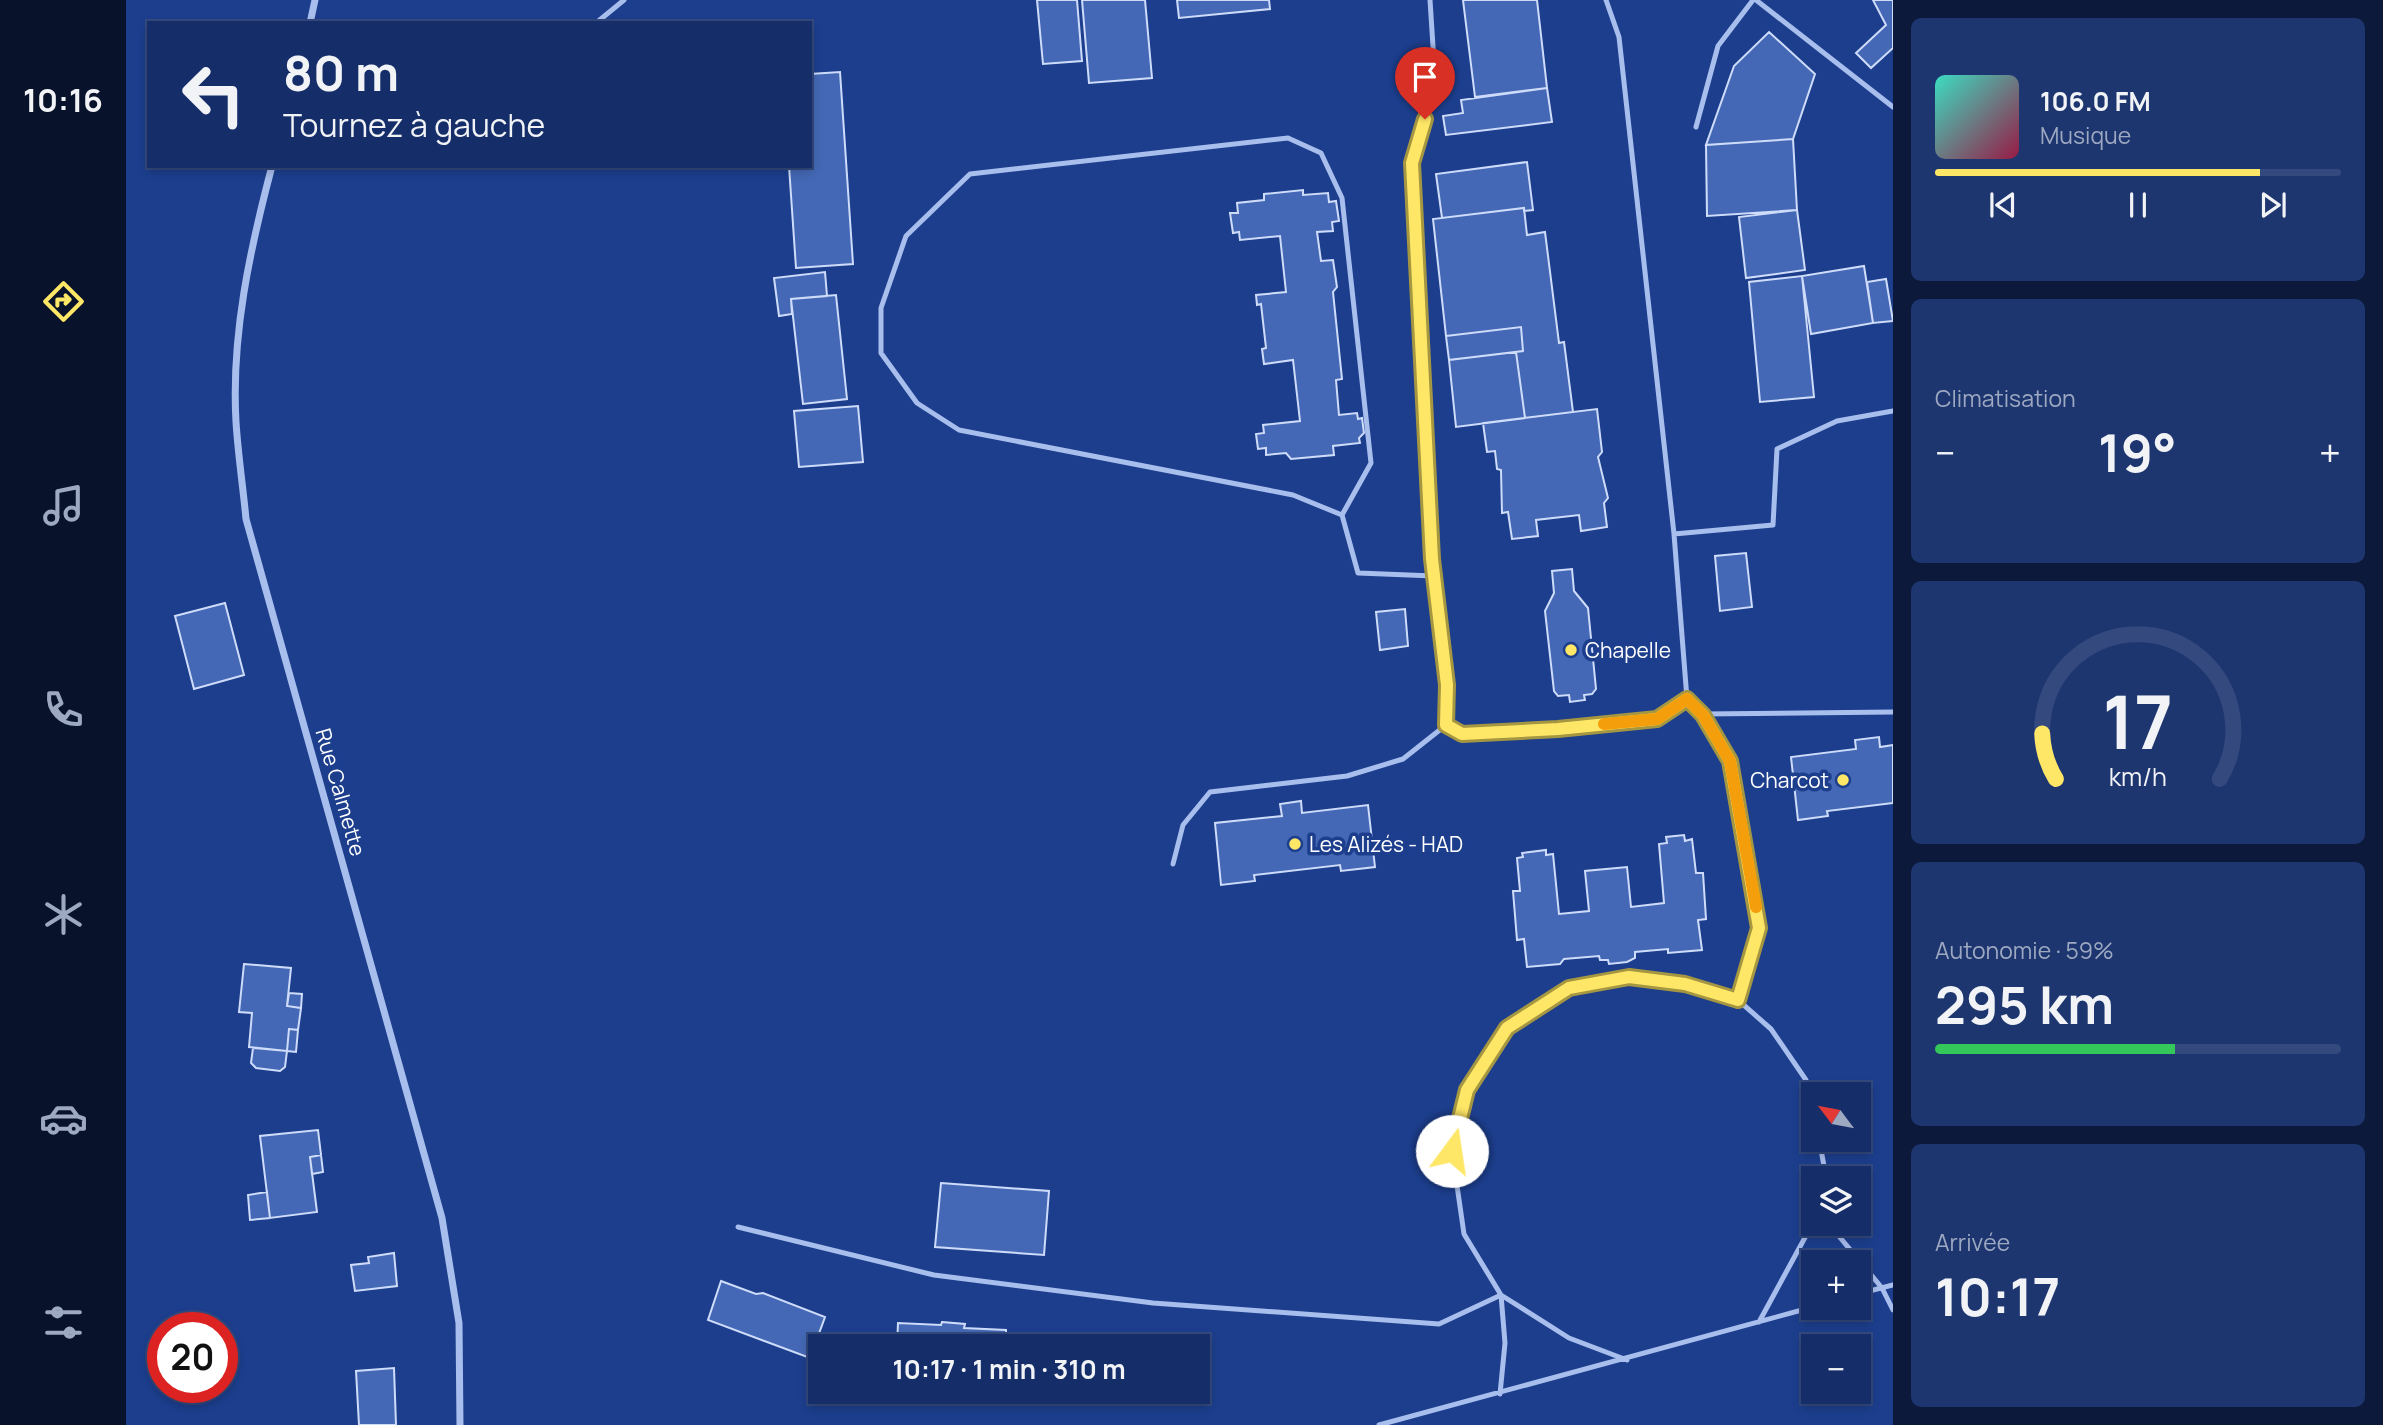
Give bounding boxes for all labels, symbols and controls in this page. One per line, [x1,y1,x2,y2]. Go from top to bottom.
text: 80 m [283,39,399,106]
pin [1395,47,1455,119]
icon: left [168,49,259,140]
icon: arrive [1406,58,1444,96]
text: 10:16 [23,78,103,122]
text: 106.0 FM [2040,83,2151,119]
text: Tournez à gauche [283,103,545,147]
text: Musique [2040,119,2131,151]
icon: previous [1984,186,2022,224]
icon: pause [2119,186,2157,224]
icon: next [2254,186,2292,224]
icon: directions [39,277,88,326]
text: Climatisation [1935,382,2076,414]
text: 19° [2098,417,2177,488]
text: − [1935,426,1956,478]
text: + [2319,426,2341,478]
icon: music [39,481,88,530]
place label: Chapelle [1585,636,1671,664]
marker: Chapelle [1563,642,1579,658]
text: 17 [2103,671,2173,771]
icon: phone [39,685,88,734]
street label: Rue Calmette [309,725,373,859]
text: km/h [2109,758,2167,793]
place label: Charcot [1750,766,1829,794]
marker: Charcot [1835,772,1851,788]
place label: Les Alizés - HAD [1309,830,1463,858]
marker: Les Alizés - HAD [1287,836,1303,852]
icon: climate [39,890,88,939]
text: Autonomie · 59% [1935,934,2114,966]
text: 295 km [1935,969,2114,1040]
north arrow [1801,1082,1871,1152]
map controls [1801,1082,1871,1404]
icon: car [39,1094,88,1143]
position arrow [1415,1114,1489,1188]
button: layers [1801,1166,1871,1236]
text: Arrivée [1935,1226,2010,1258]
button: + [1801,1250,1871,1320]
text: 10:17 [1935,1261,2060,1332]
icon: filters [39,1298,88,1347]
speed limit sign: 20 [147,1312,238,1403]
button: − [1801,1334,1871,1404]
text: 10:17 · 1 min · 310 m [892,1351,1126,1387]

